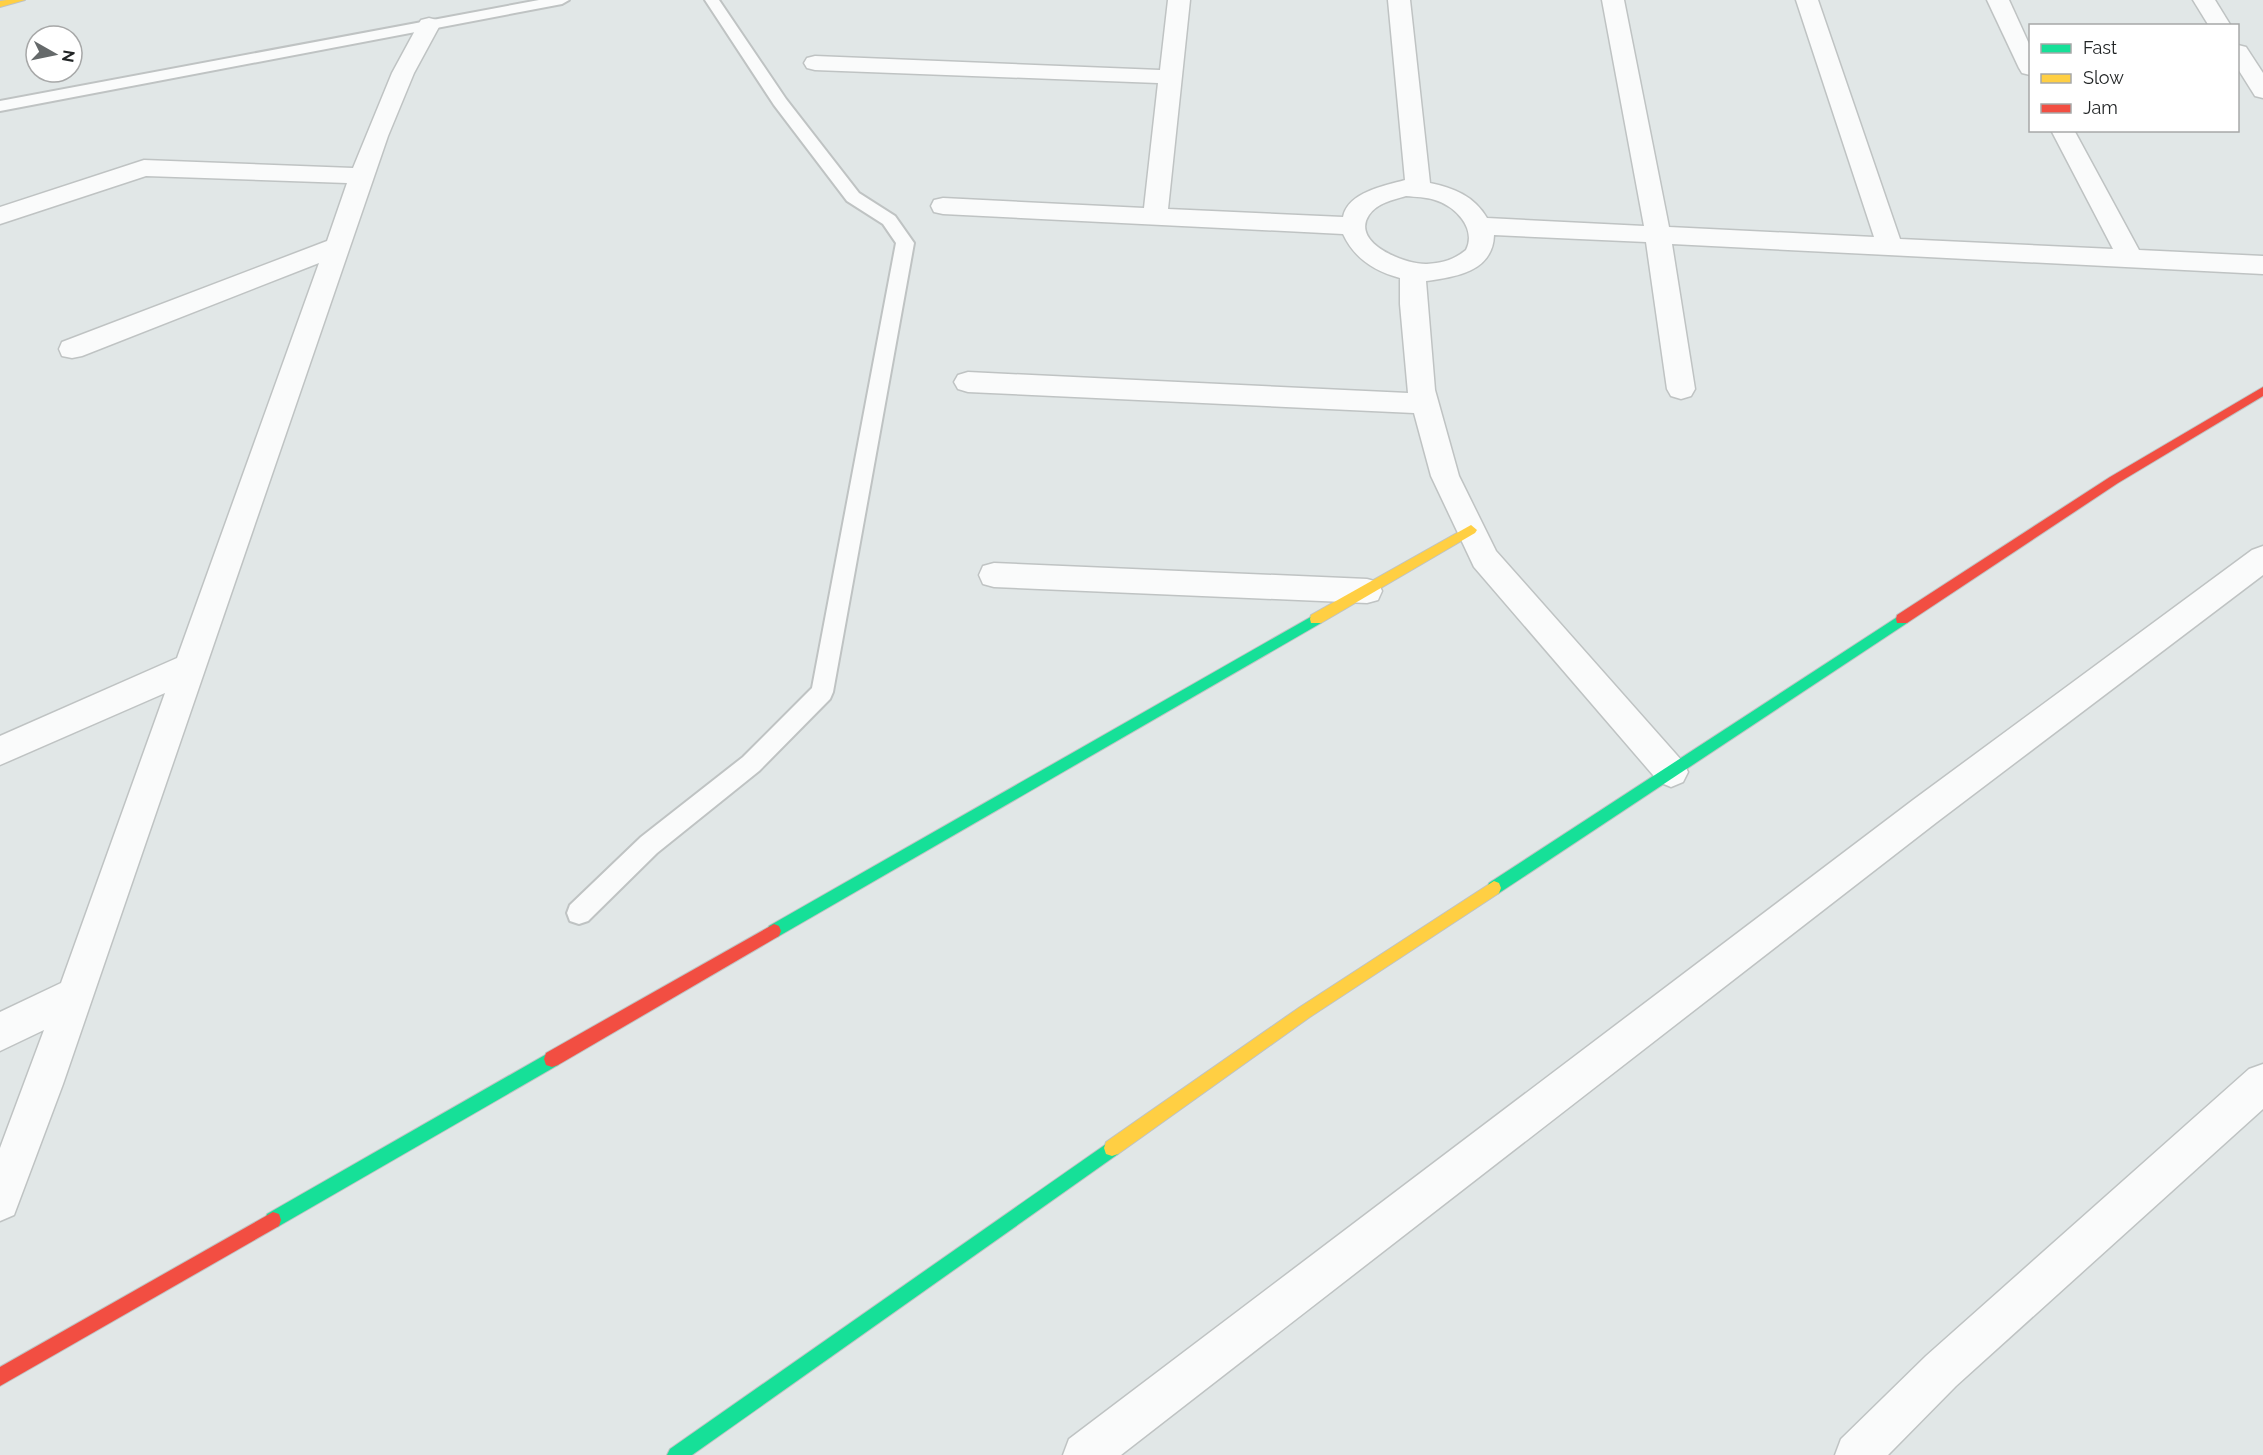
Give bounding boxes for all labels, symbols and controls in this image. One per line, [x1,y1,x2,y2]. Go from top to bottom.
north arrow [24,24,84,84]
legend [2029,24,2239,132]
text: Fast [2083,37,2117,58]
text: N [58,49,79,64]
text: Slow [2083,67,2124,88]
text: Jam [2083,97,2118,118]

